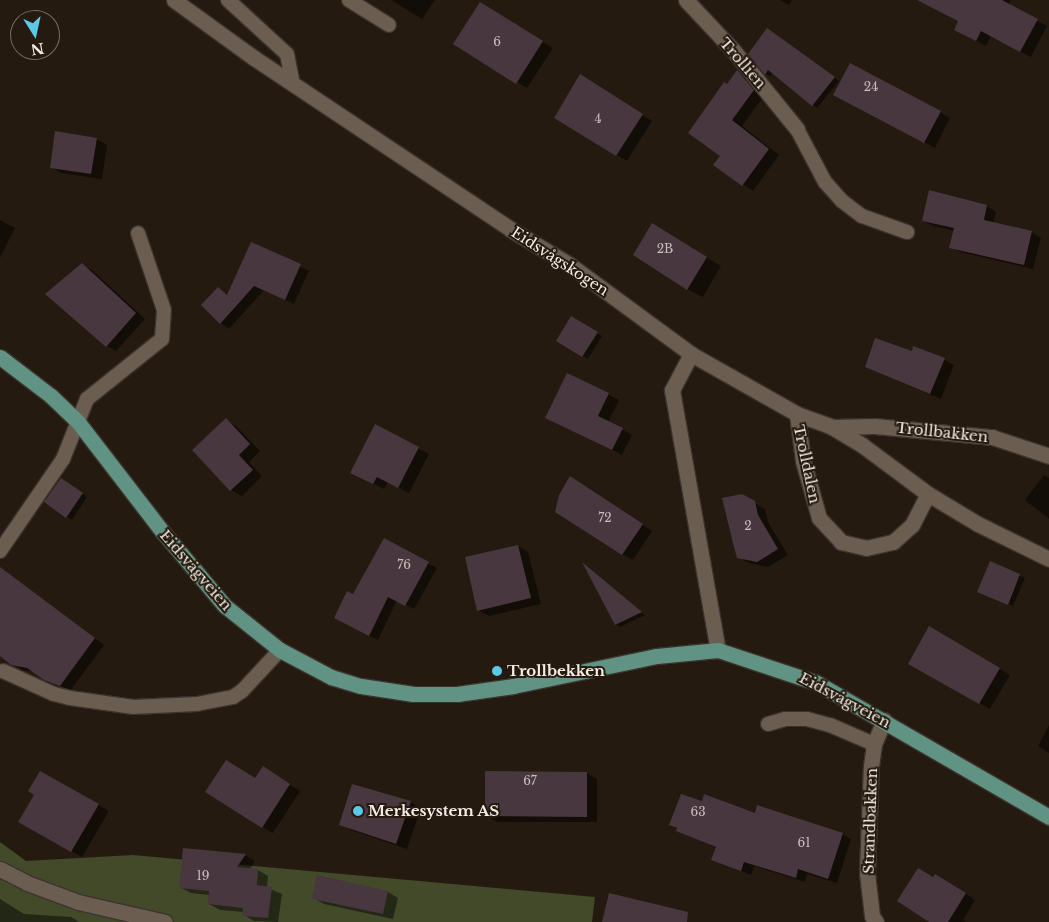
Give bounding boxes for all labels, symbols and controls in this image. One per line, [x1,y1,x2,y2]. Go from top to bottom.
north arrow [10,10,60,60]
street label: Trollien [716,34,770,92]
house number: 6 [493,35,501,49]
text: N [29,39,45,59]
house number: 24 [864,80,878,94]
house number: 4 [594,112,602,126]
street label: Eidsvågskogen [508,223,612,299]
house number: 2B [657,242,673,256]
street label: Trollbakken [895,418,989,446]
street label: Trolldalen [790,423,824,505]
house number: 72 [598,511,612,525]
house number: 2 [744,519,752,533]
street label: Eidsvågveien [156,526,236,614]
house number: 76 [397,558,411,572]
place label: Trollbekken [507,662,605,680]
marker: Trollbekken [491,665,503,677]
street label: Eidsvågveien [796,668,894,732]
street label: Strandbakken [859,768,881,874]
house number: 67 [523,774,537,788]
place label: Merkesystem AS [368,802,500,820]
marker: Merkesystem AS [352,805,364,817]
house number: 63 [690,805,706,819]
house number: 61 [797,836,811,850]
house number: 19 [196,869,210,883]

